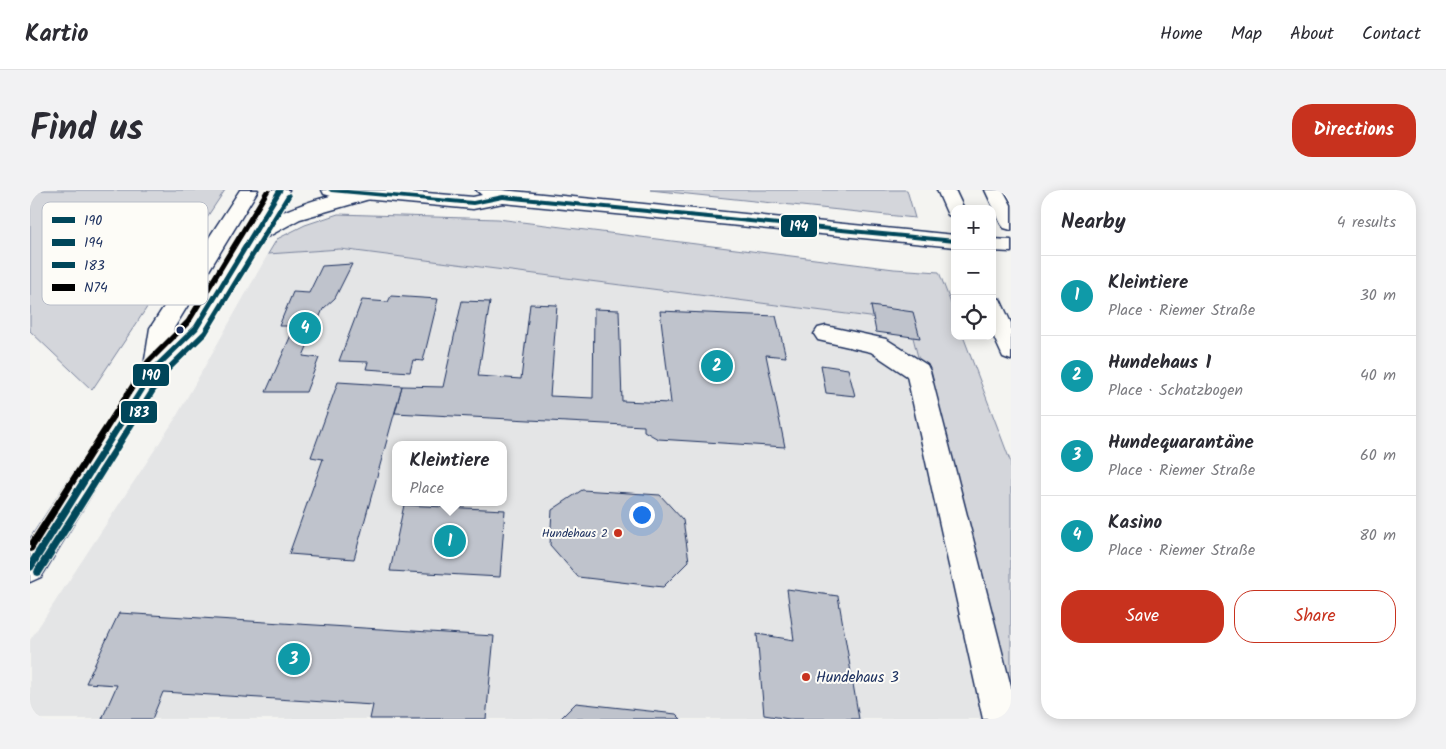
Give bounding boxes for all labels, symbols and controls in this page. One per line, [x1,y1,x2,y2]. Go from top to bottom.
text: Kartio [25,15,88,54]
text: Home [1160,20,1203,49]
text: Map [1231,20,1262,49]
text: About [1290,20,1334,49]
text: Contact [1362,20,1421,49]
text: Find us [30,102,143,158]
button: Directions [1292,104,1416,157]
legend [42,202,208,305]
map controls [951,205,996,340]
button: + [951,205,996,250]
text: Nearby [1061,206,1126,239]
text: 190 [84,210,102,232]
text: 4 results [1337,210,1396,235]
line badge: 194 [780,214,818,238]
text: 194 [790,216,809,238]
text: 194 [84,232,103,254]
button: − [951,250,996,295]
text: 183 [84,255,105,277]
text: Kleintiere [1108,268,1188,298]
text: N74 [84,277,108,299]
text: 1 [1075,283,1079,308]
text: 30 m [1360,283,1396,308]
button: locate [951,295,996,340]
text: Place · Riemer Straße [1108,298,1255,323]
pin: 4 [289,309,321,347]
unlabelled marker [175,325,185,335]
pin: 2 [701,347,733,385]
text: Hundehaus 1 [1108,348,1211,378]
line badge: 190 [132,363,170,387]
text: 2 [1072,363,1082,388]
text: 40 m [1360,363,1396,388]
text: 190 [142,365,161,387]
text: Place · Schatzbogen [1108,378,1243,403]
line badge: 183 [120,400,158,424]
text: 183 [129,402,149,424]
text: Hundequarantäne [1108,428,1254,458]
popup [392,441,507,506]
text: 3 [1073,443,1081,468]
text: 60 m [1360,443,1396,468]
text: Kleintiere [409,446,490,476]
text: Place · Riemer Straße [1108,458,1255,483]
text: Place [409,476,444,501]
your location [629,502,655,528]
text: Kasino [1108,508,1162,538]
pin: 1 [434,522,466,560]
text: 4 [1073,523,1081,548]
text: 80 m [1359,523,1396,548]
place label: Hundehaus 2 [542,524,608,543]
marker: Hundehaus 2 [612,527,624,539]
text: Place · Riemer Straße [1108,538,1255,563]
button: Save [1061,590,1224,643]
button: Share [1234,590,1396,643]
pin: 3 [278,640,310,678]
place label: Hundehaus 3 [816,666,899,690]
marker: Hundehaus 3 [800,671,812,683]

